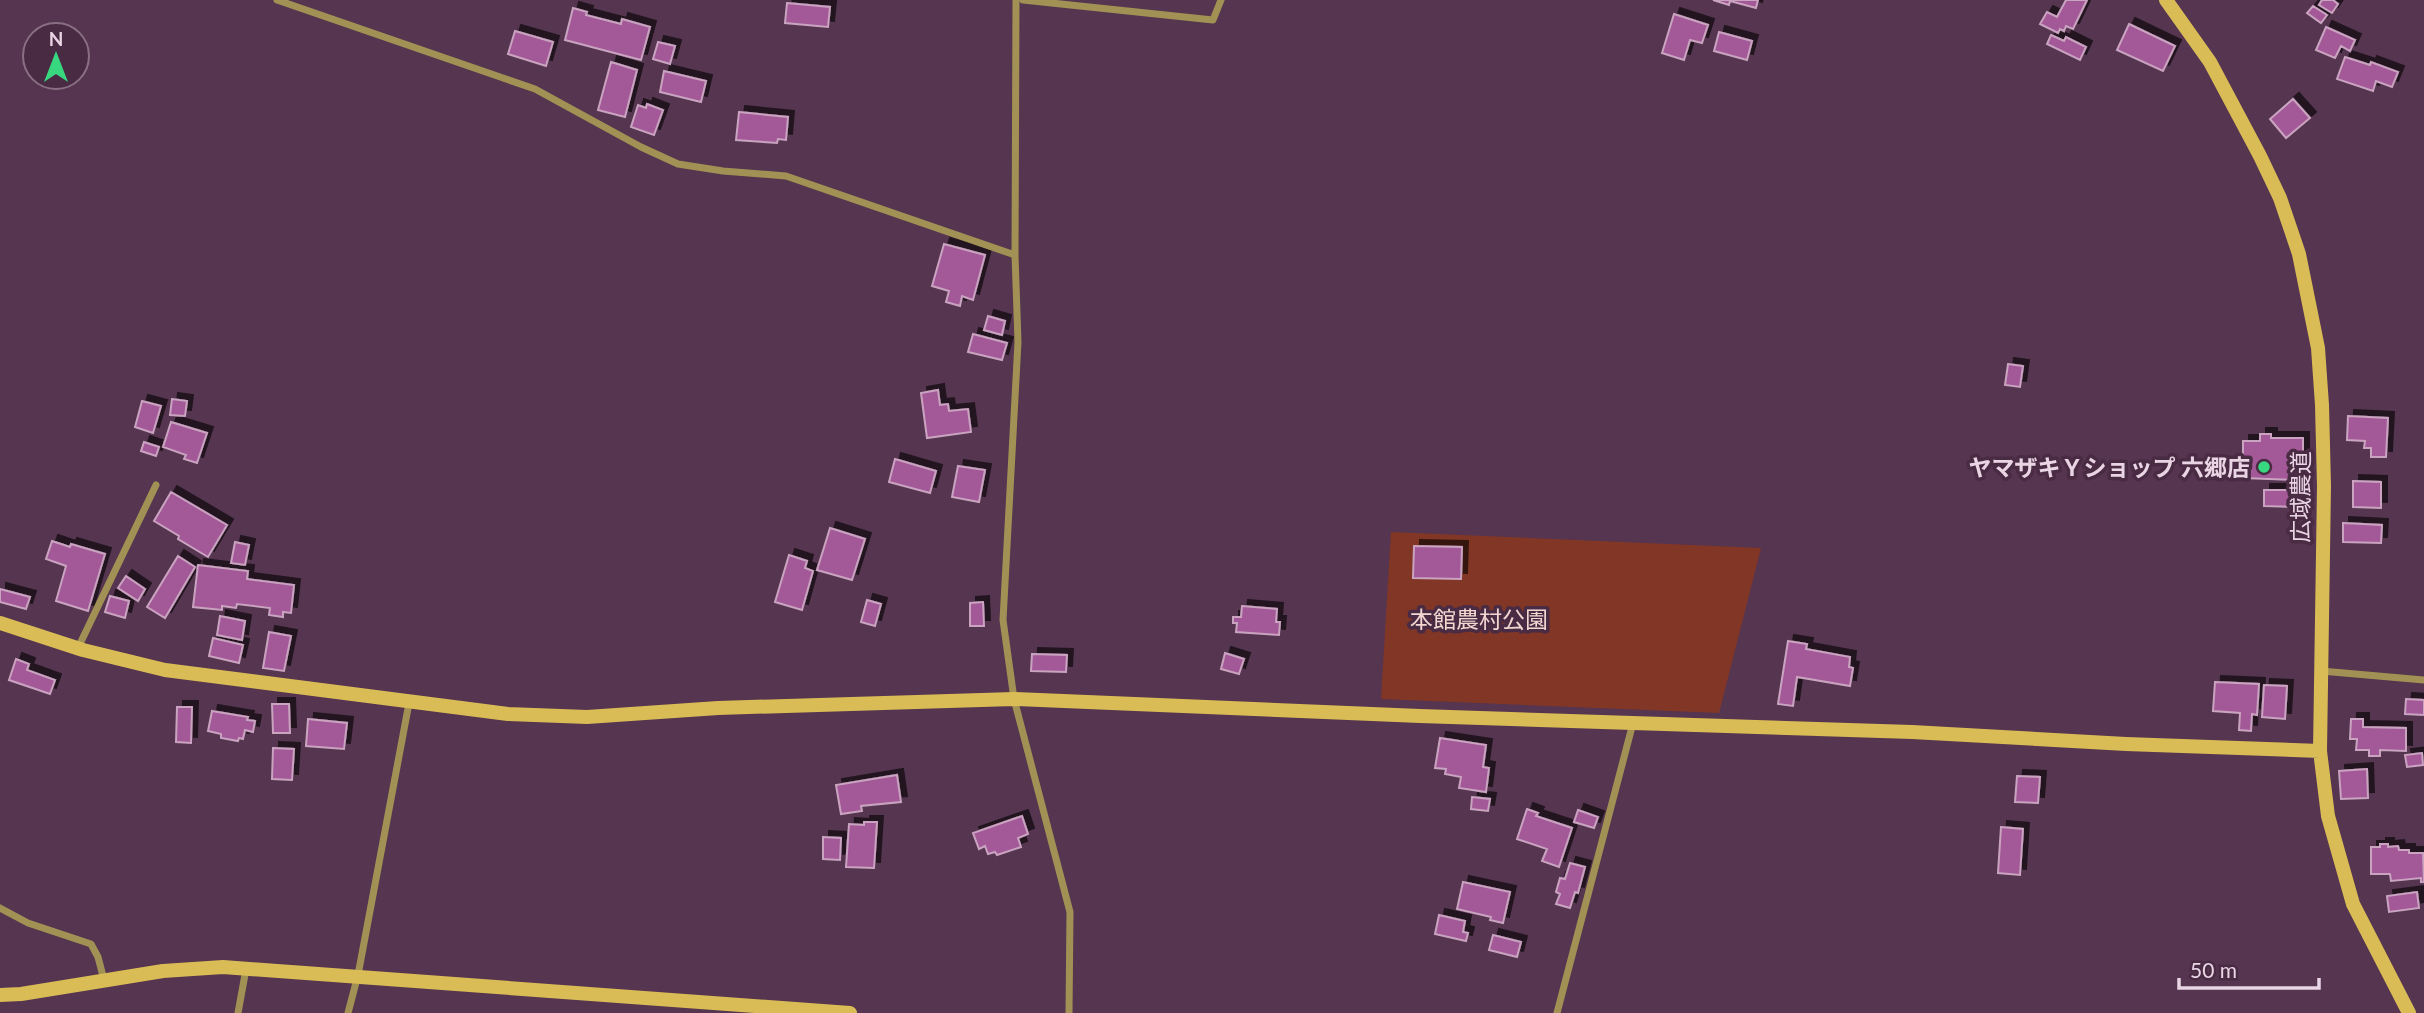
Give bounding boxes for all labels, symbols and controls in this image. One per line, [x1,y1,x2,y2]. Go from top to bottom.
north arrow [21,21,91,91]
text: N [49,27,63,50]
street label: 広域農道 [2286,451,2314,543]
place label: ヤマザキＹショップ 六郷店 [1968,453,2250,481]
marker: ヤマザキＹショップ 六郷店 [2256,459,2272,475]
park label: 本館農村公園 [1410,605,1548,633]
scale bar [2179,946,2319,990]
text: 50 m [2190,957,2237,982]

